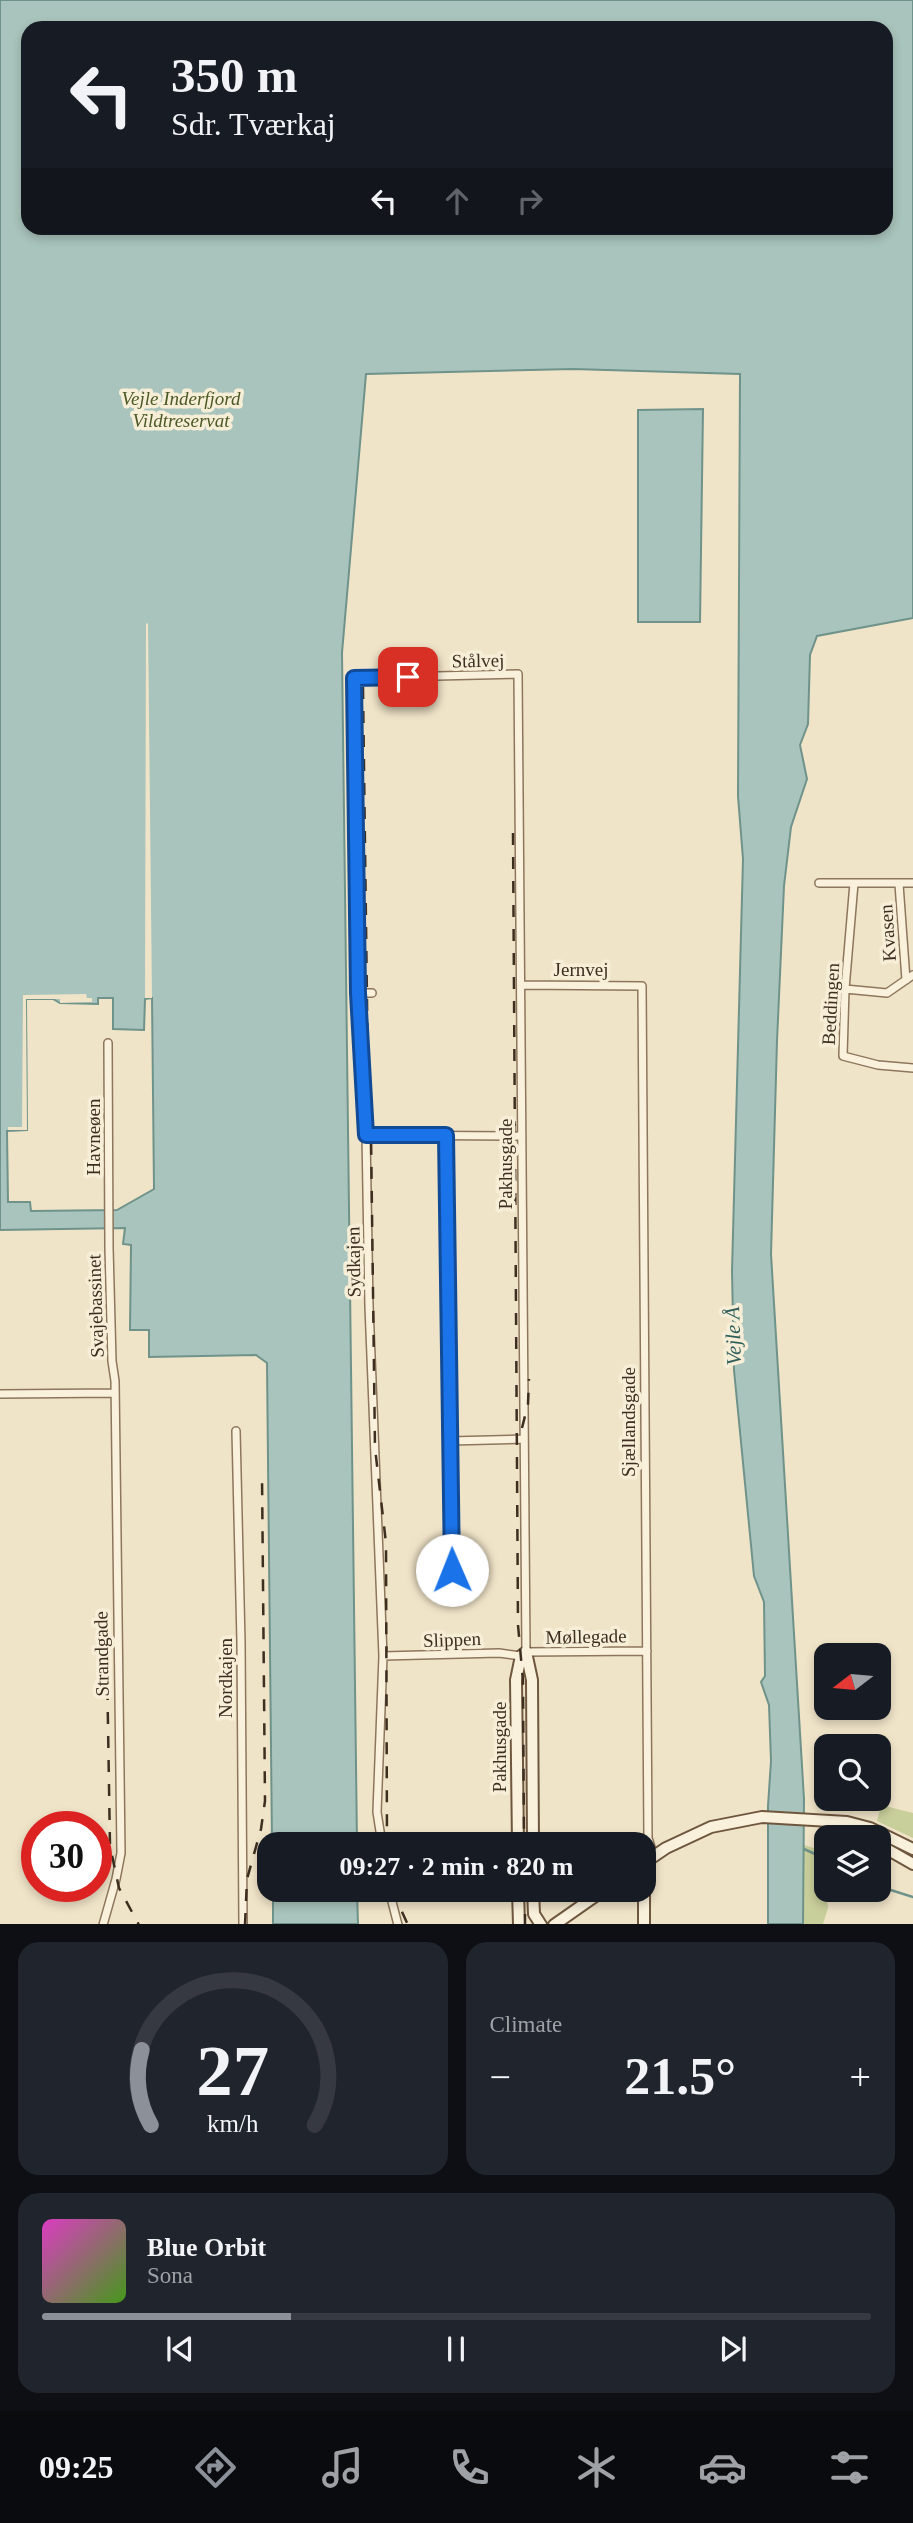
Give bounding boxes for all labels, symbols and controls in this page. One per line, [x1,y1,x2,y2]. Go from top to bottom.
text: 350 m [171,48,298,103]
icon: left [56,49,147,140]
text: Sdr. Tværkaj [171,106,336,142]
icon: left [365,182,403,220]
icon: ahead [438,182,476,220]
icon: right [511,182,549,220]
park label: Vejle Inderfjord Vildtreservat [121,388,241,431]
pin [378,647,438,707]
street label: Stålvej [451,650,505,671]
icon: arrive [389,658,427,696]
street label: Kvasen [875,903,900,962]
street label: Jernvej [554,959,608,980]
street label: Beddingen [818,962,843,1046]
street label: Havneøen [83,1098,104,1176]
street label: Pakhusgade [495,1119,516,1209]
street label: Sydkajen [342,1226,365,1298]
street label: Svajebassinet [83,1253,108,1358]
water label: Vejle Å [720,1306,746,1366]
street label: Sjællandsgade [618,1367,639,1477]
position arrow [415,1533,489,1607]
street label: Strandgade [90,1611,113,1697]
street label: Møllegade [545,1625,627,1648]
street label: Slippen [423,1628,482,1651]
street label: Nordkajen [215,1637,236,1718]
north arrow [814,1643,891,1720]
map controls [814,1643,891,1902]
street label: Pakhusgade [489,1702,510,1792]
button: search [814,1734,891,1811]
speed limit sign: 30 [21,1811,112,1902]
button: layers [814,1825,891,1902]
text: 09:27 · 2 min · 820 m [340,1852,574,1881]
text: Climate [490,2012,562,2037]
text: 27 [196,2030,269,2111]
text: 21.5° [624,2048,736,2105]
text: − [490,2056,511,2098]
text: + [850,2056,871,2098]
text: km/h [207,2109,259,2136]
text: Blue Orbit [147,2233,266,2262]
text: Sona [147,2263,193,2288]
icon: previous [161,2330,199,2368]
icon: pause [437,2330,475,2368]
icon: next [714,2330,752,2368]
icon: directions [191,2443,240,2492]
icon: music [318,2443,367,2492]
icon: phone [445,2443,494,2492]
icon: climate [572,2443,621,2492]
icon: car [698,2443,747,2492]
icon: filters [825,2443,874,2492]
text: 09:25 [39,2449,114,2485]

